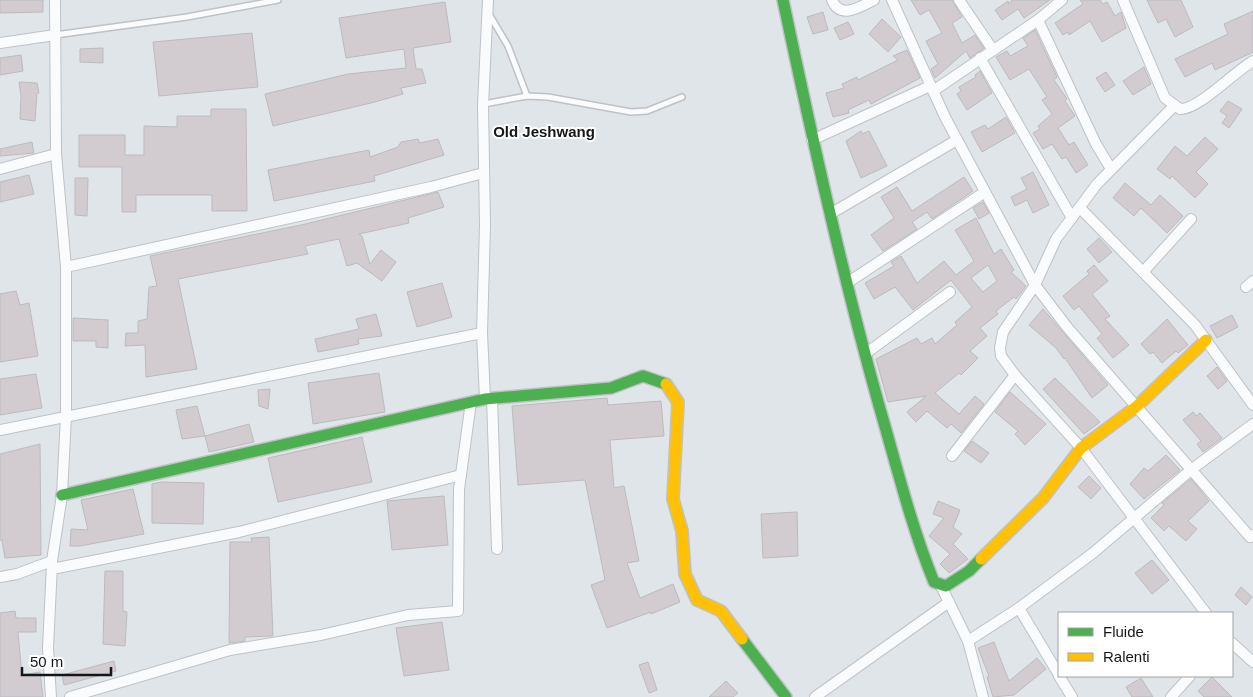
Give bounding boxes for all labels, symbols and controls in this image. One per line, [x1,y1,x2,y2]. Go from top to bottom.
district label: Old Jeshwang [493,123,595,140]
legend [1058,612,1233,677]
text: Fluide [1103,623,1144,640]
scale bar [22,644,111,676]
text: Ralenti [1103,648,1150,665]
text: 50 m [30,653,63,670]

